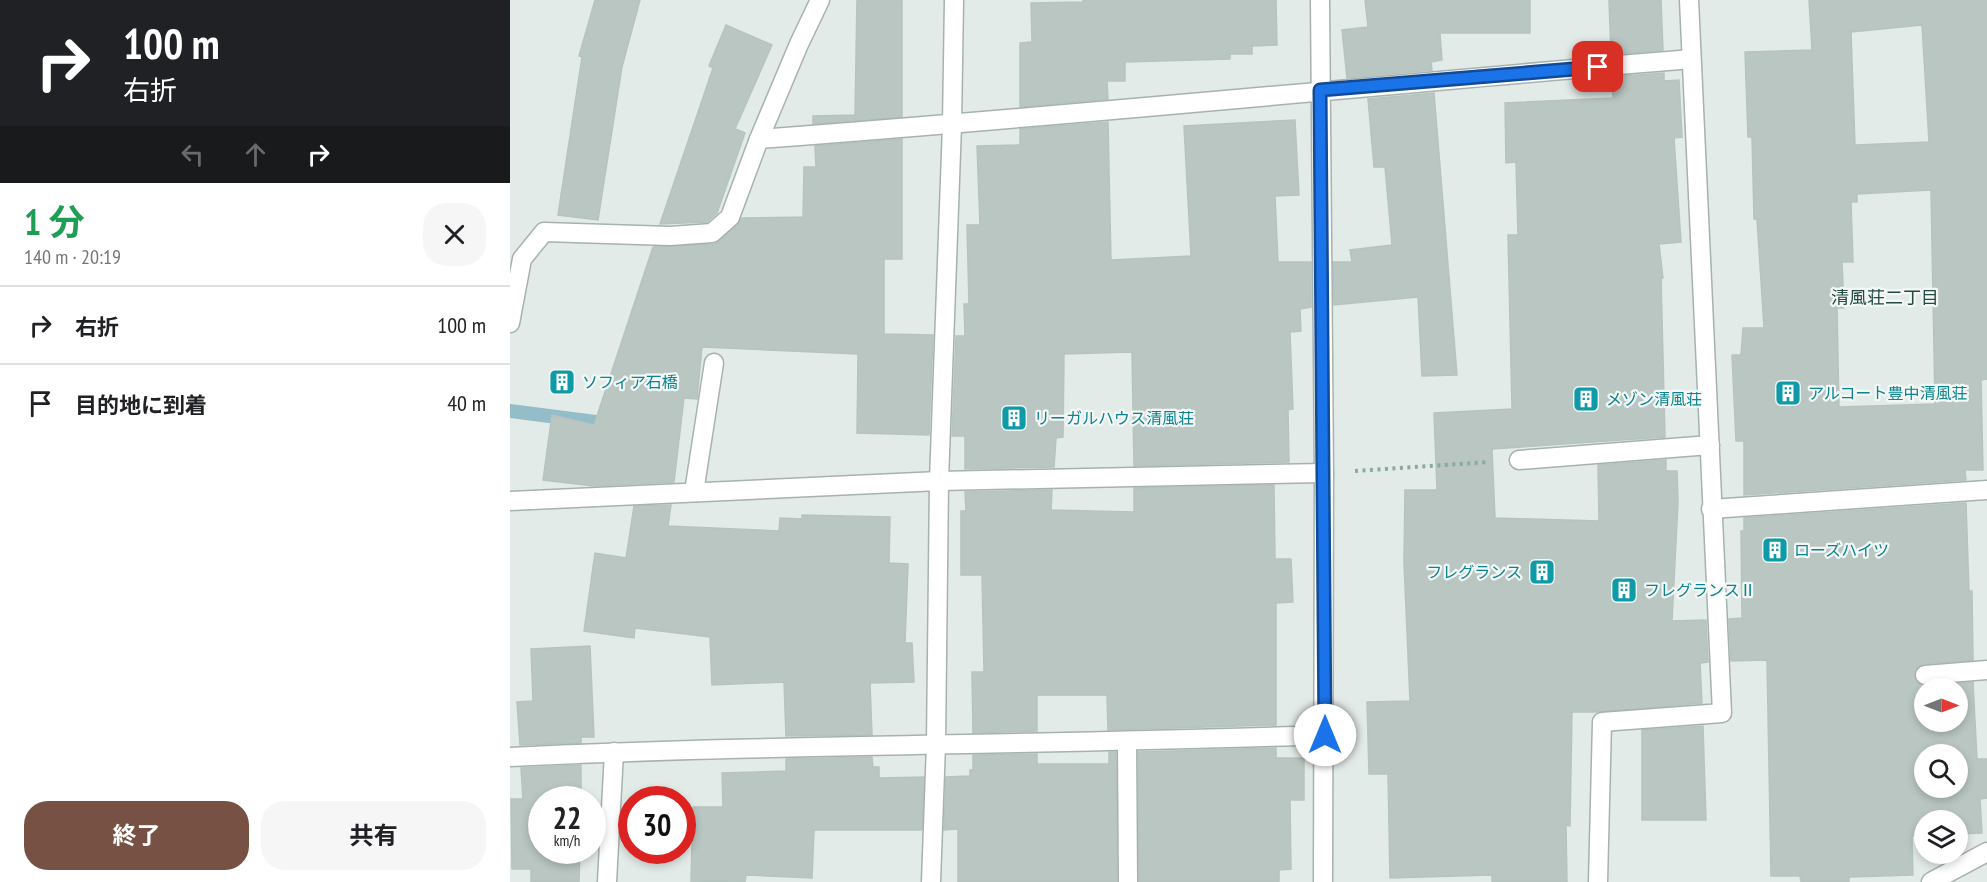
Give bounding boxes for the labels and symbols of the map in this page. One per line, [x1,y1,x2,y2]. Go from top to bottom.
pin [1572,41,1623,92]
district label: 清風荘二丁目 [1831,286,1939,309]
building icon: ソフィア石橋 [547,367,577,397]
place label: ソフィア石橋 [582,372,678,392]
building icon: アルコート豊中清風荘 [1773,378,1803,408]
place label: アルコート豊中清風荘 [1808,383,1968,403]
building icon: メゾン清風荘 [1571,384,1601,414]
place label: メゾン清風荘 [1606,389,1702,409]
building icon: リーガルハウス清風荘 [999,403,1029,433]
place label: リーガルハウス清風荘 [1034,408,1194,428]
building icon: ローズハイツ [1760,535,1790,565]
place label: ローズハイツ [1794,540,1889,560]
building icon: フレグランス [1527,557,1557,587]
place label: フレグランス [1426,562,1522,582]
building icon: フレグランスⅡ [1609,575,1639,605]
place label: フレグランスⅡ [1644,580,1756,600]
north arrow [1914,678,1968,732]
position arrow [1293,703,1357,767]
speed limit sign: 30 [618,786,696,864]

